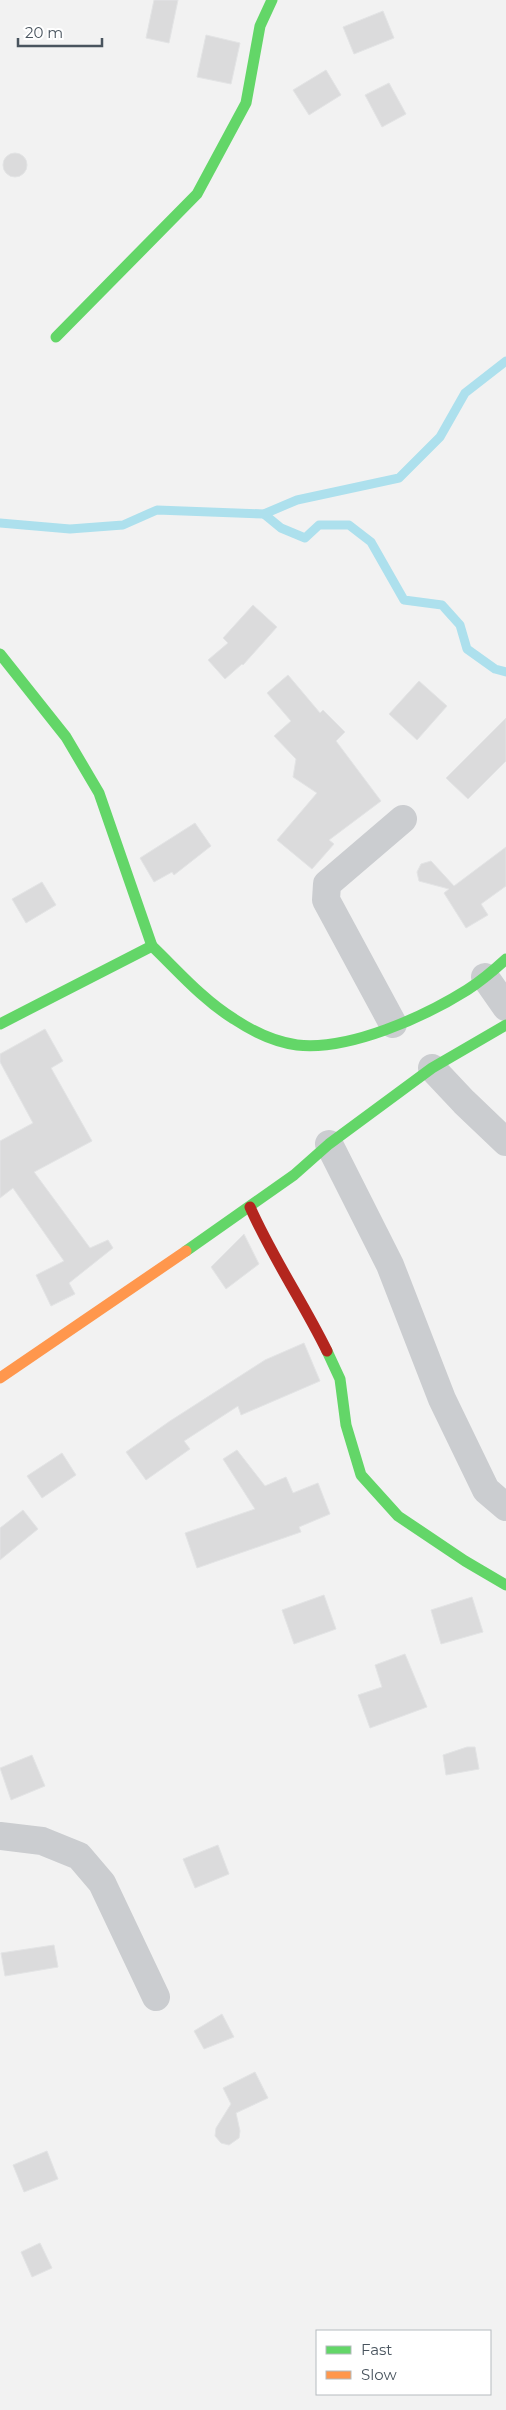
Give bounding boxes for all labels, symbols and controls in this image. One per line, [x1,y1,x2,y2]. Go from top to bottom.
scale bar [18,15,101,47]
text: 20 m [25,23,63,42]
legend [316,2330,491,2395]
text: Fast [361,2340,392,2359]
text: Slow [361,2365,397,2384]

